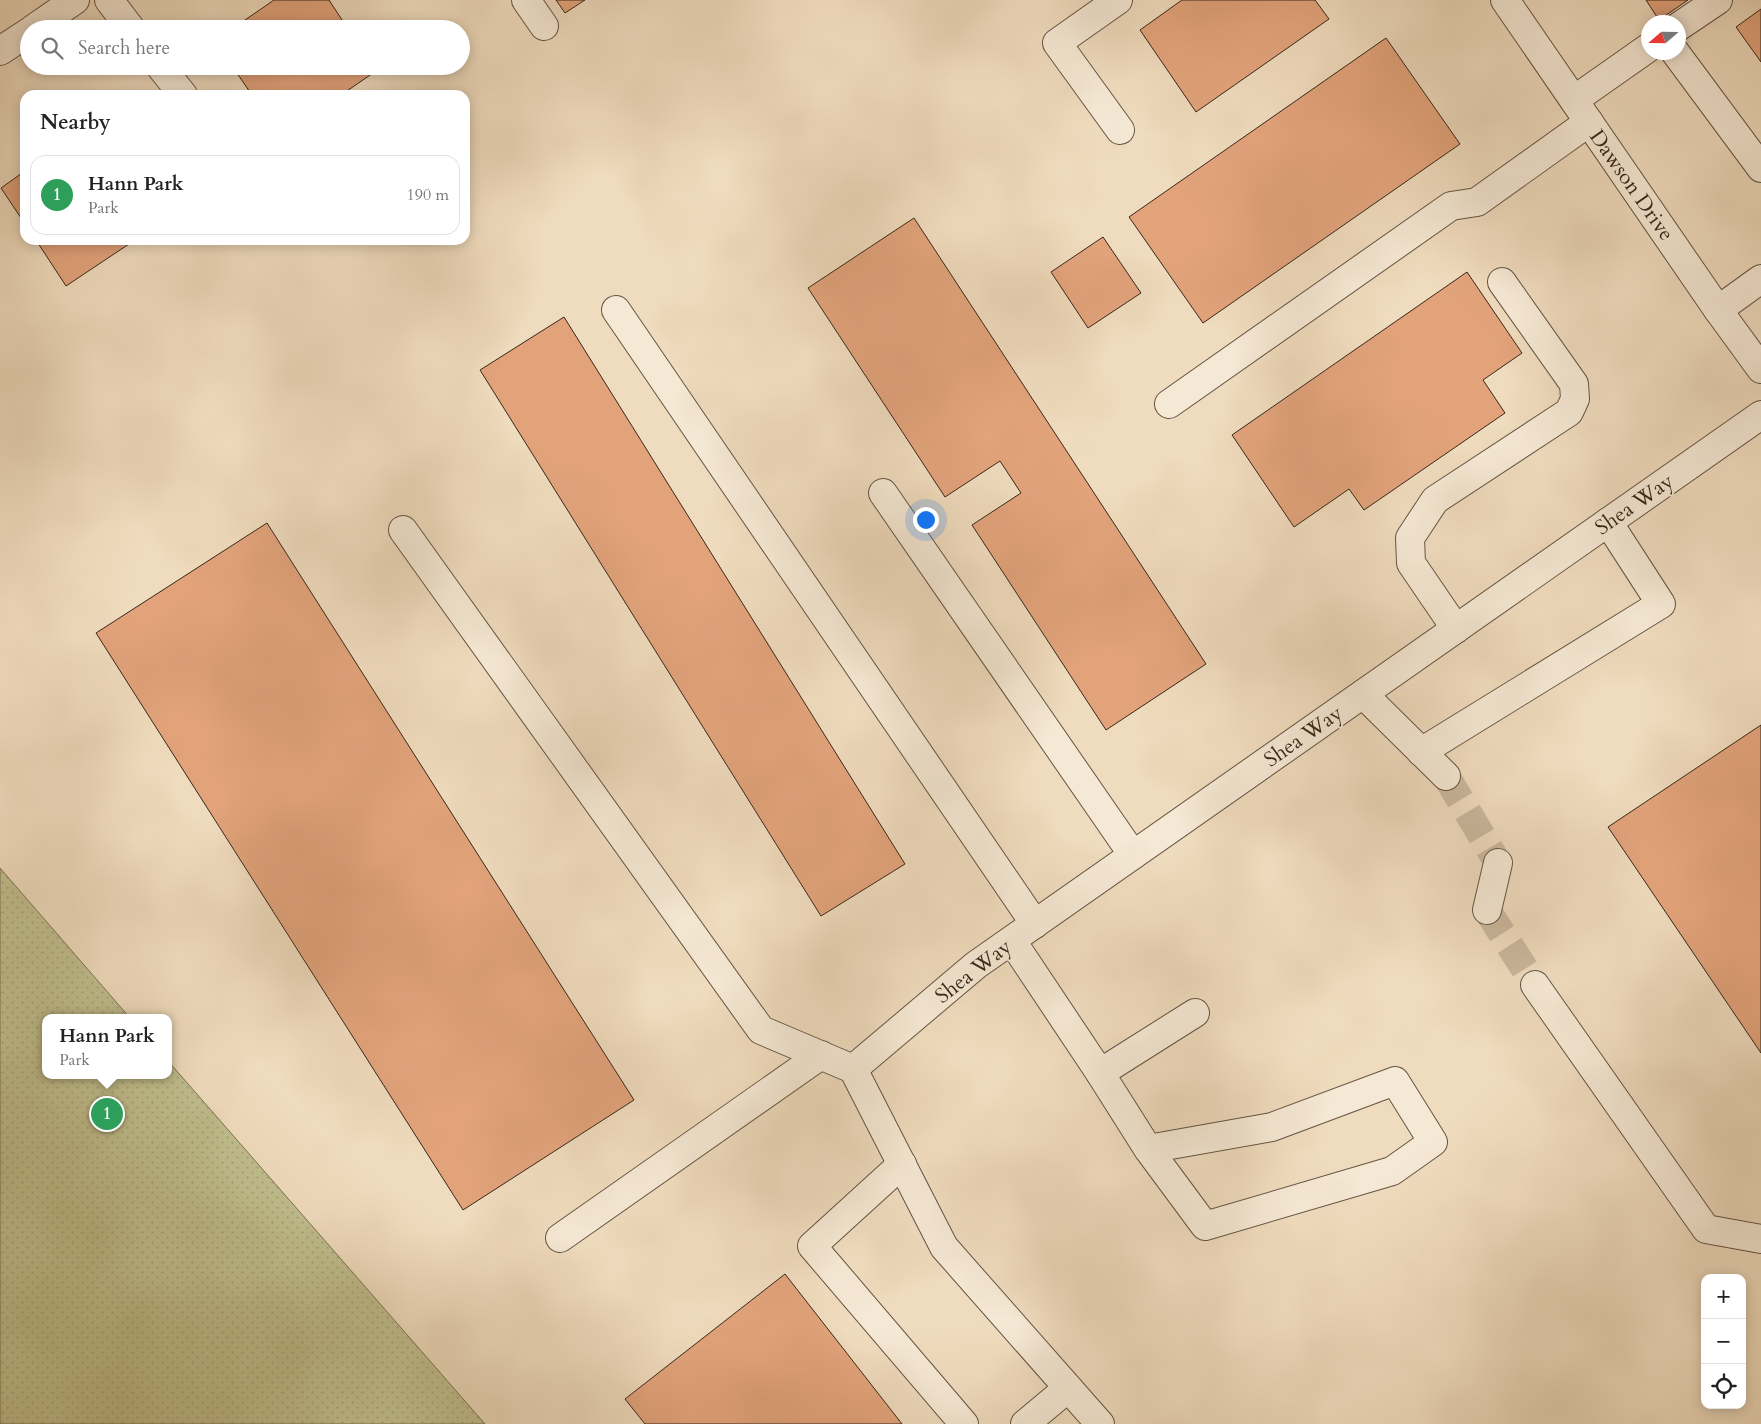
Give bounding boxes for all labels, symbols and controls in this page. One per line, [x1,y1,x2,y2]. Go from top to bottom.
north arrow [1641,15,1686,60]
search box [20,20,470,75]
icon: search [38,34,66,62]
text: Search here [78,35,170,61]
text: Nearby [40,108,111,137]
street label: Dawson Drive [1583,124,1681,247]
text: Hann Park [88,171,184,197]
text: 1 [53,184,61,206]
text: 190 m [407,184,449,206]
text: Park [88,197,119,219]
street label: Shea Way [1589,467,1679,542]
your location [913,507,939,533]
street label: Shea Way [1258,699,1348,774]
street label: Shea Way [929,932,1018,1010]
popup [42,1014,172,1079]
text: Hann Park [59,1023,155,1049]
text: Park [59,1049,90,1071]
pin: 1 [91,1095,123,1133]
map controls [1701,1274,1746,1409]
button: + [1701,1274,1746,1319]
button: − [1701,1319,1746,1364]
button: locate [1701,1364,1746,1409]

